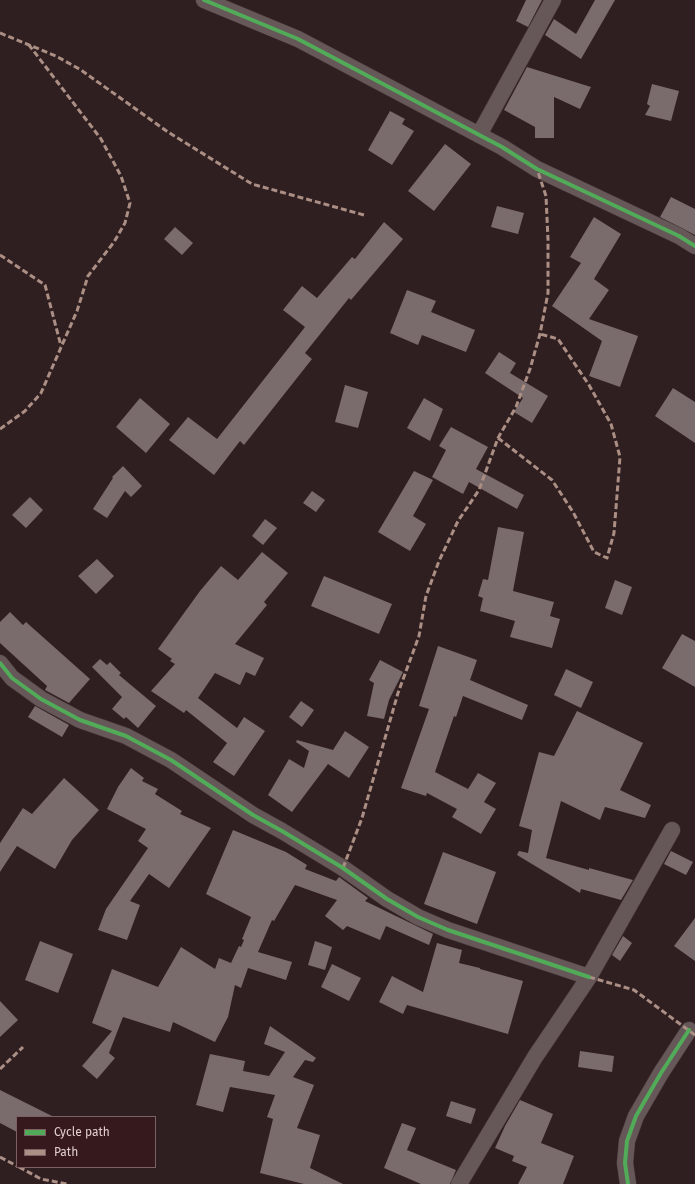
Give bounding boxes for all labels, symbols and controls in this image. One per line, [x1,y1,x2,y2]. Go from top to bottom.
legend [16,1116,156,1168]
text: Cycle path [54,1125,110,1139]
text: Path [54,1145,78,1159]

